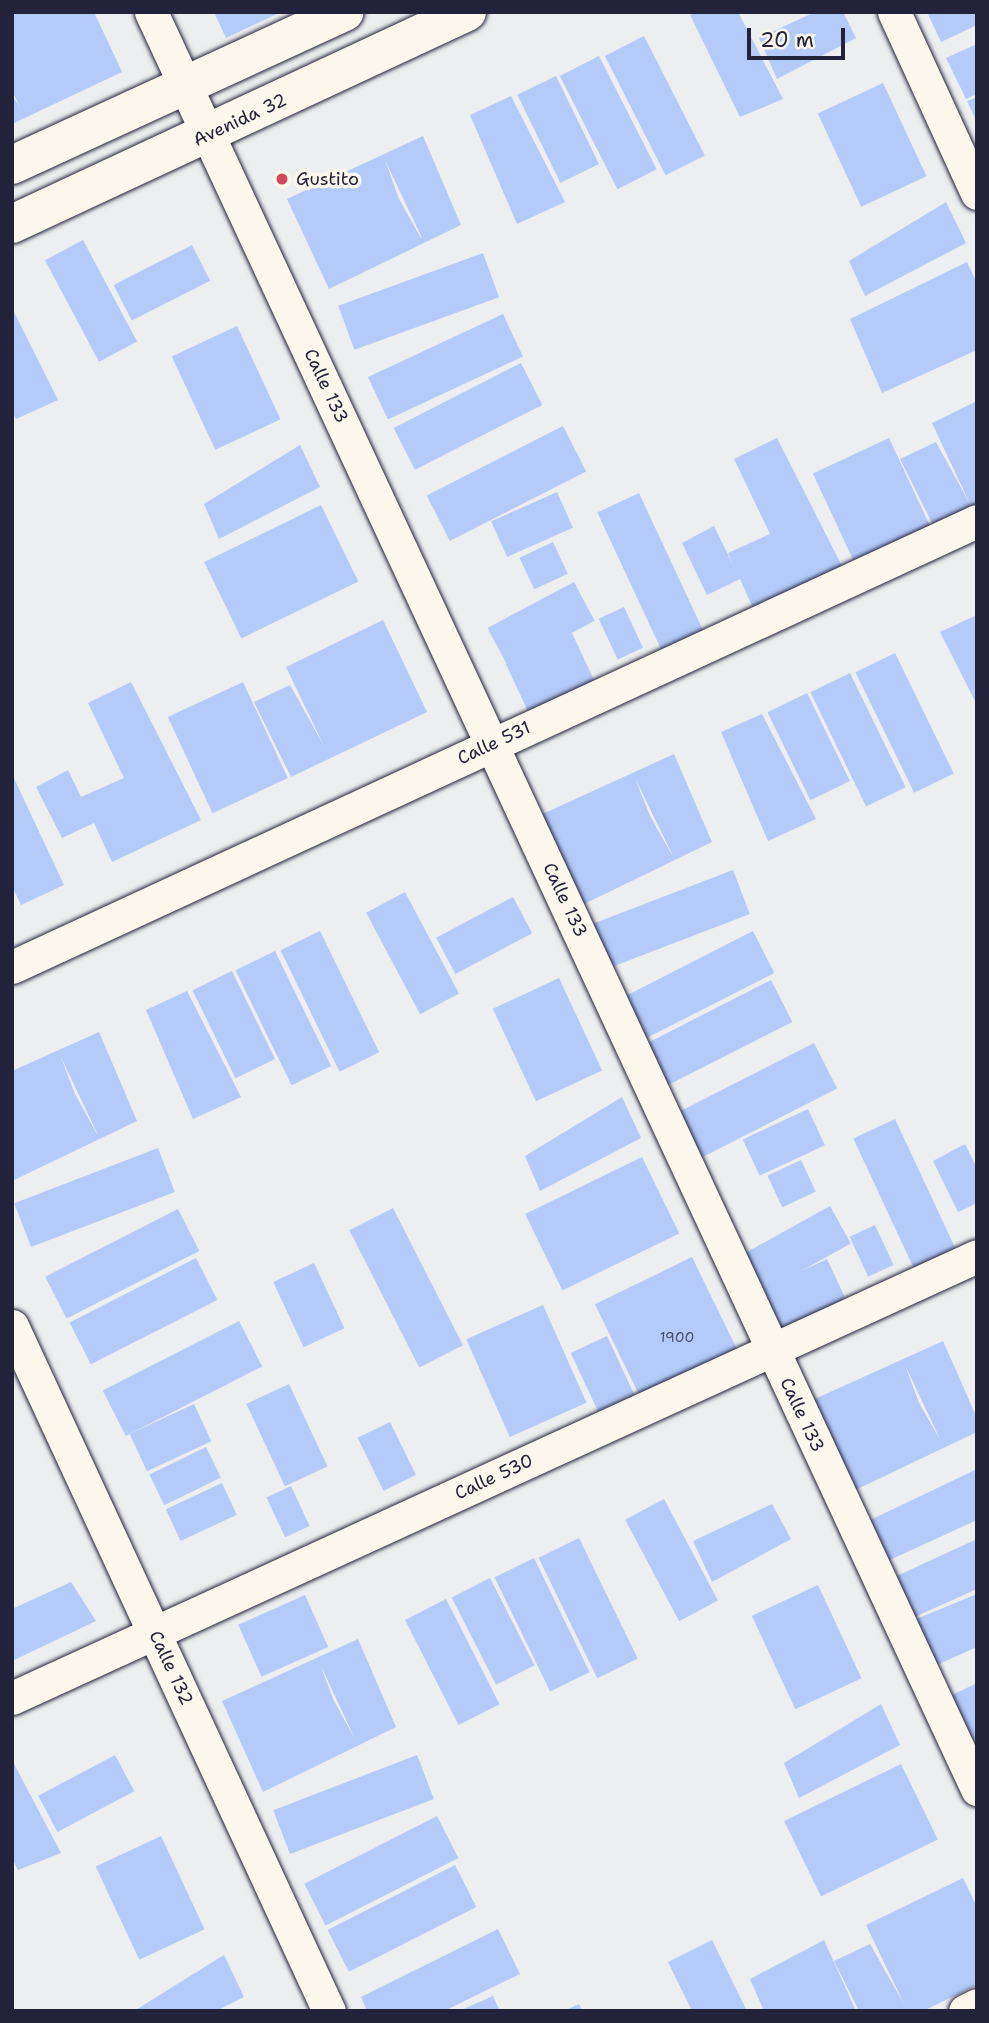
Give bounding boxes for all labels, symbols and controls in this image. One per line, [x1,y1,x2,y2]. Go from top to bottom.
scale bar [751,14,849,58]
text: 20 m [760,26,814,54]
street label: Avenida 32 [190,89,290,151]
place label: Gustito [296,168,359,190]
marker: Gustito [274,171,290,187]
street label: Calle 133 [299,345,353,427]
street label: Calle 531 [454,717,534,769]
street label: Calle 133 [538,859,592,941]
house number: 1900 [660,1329,694,1345]
street label: Calle 133 [775,1374,829,1456]
street label: Calle 530 [451,1449,537,1505]
street label: Calle 132 [144,1627,198,1709]

